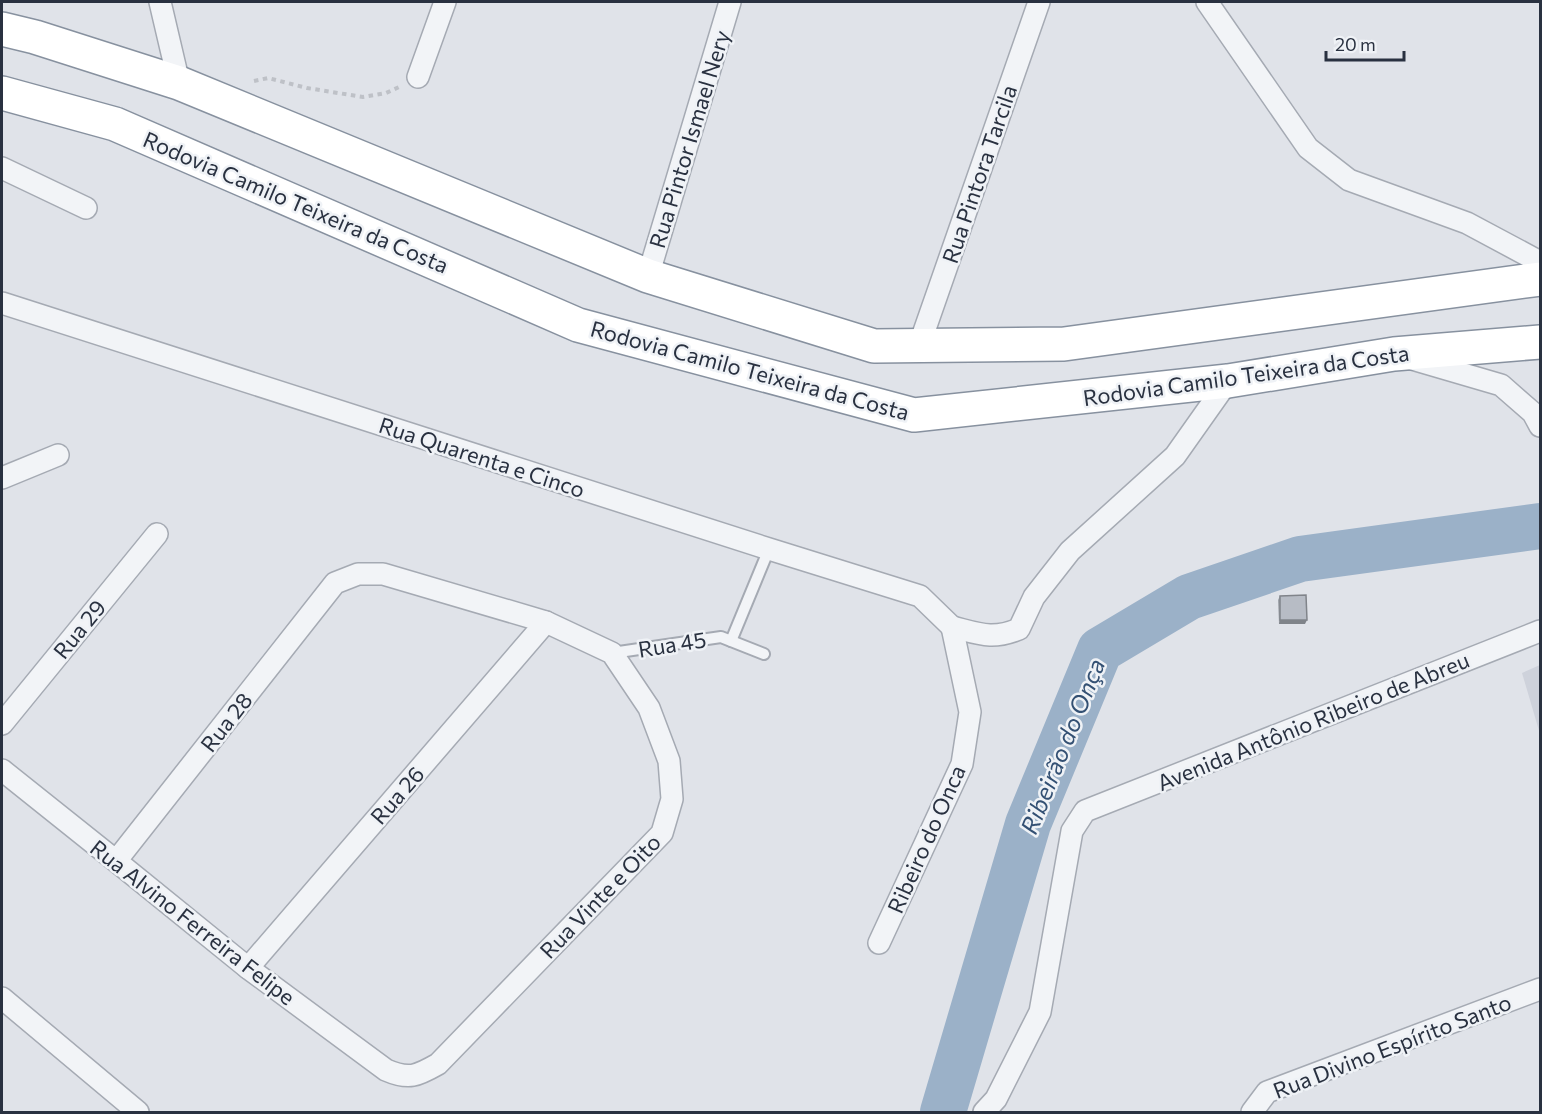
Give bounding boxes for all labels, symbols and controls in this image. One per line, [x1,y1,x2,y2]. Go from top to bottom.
scale bar [1326,24,1404,62]
street label: Rua Pintor Ismael Nery [643,27,735,251]
text: 20 m [1335,33,1376,55]
street label: Rua Pintora Tarcila [936,81,1022,267]
street label: Rodovia Camilo Teixeira da Costa [139,125,453,279]
street label: Rodovia Camilo Teixeira da Costa [588,314,912,426]
street label: Rodovia Camilo Teixeira da Costa [1081,339,1411,411]
street label: Rua Quarenta e Cinco [376,411,588,503]
street label: Rua 29 [47,594,111,664]
street label: Rua 45 [636,625,708,663]
street label: Avenida Antônio Ribeiro de Abreu [1153,646,1473,796]
water label: Ribeirão do Onça [1014,654,1110,838]
street label: Rua 28 [194,687,258,757]
street label: Rua 26 [364,760,430,830]
street label: Ribeiro do Onca [881,761,971,917]
street label: Rua Vinte e Oito [534,828,666,964]
street label: Rua Alvino Ferreira Felipe [85,834,301,1010]
street label: Rua Divino Espírito Santo [1269,988,1515,1104]

